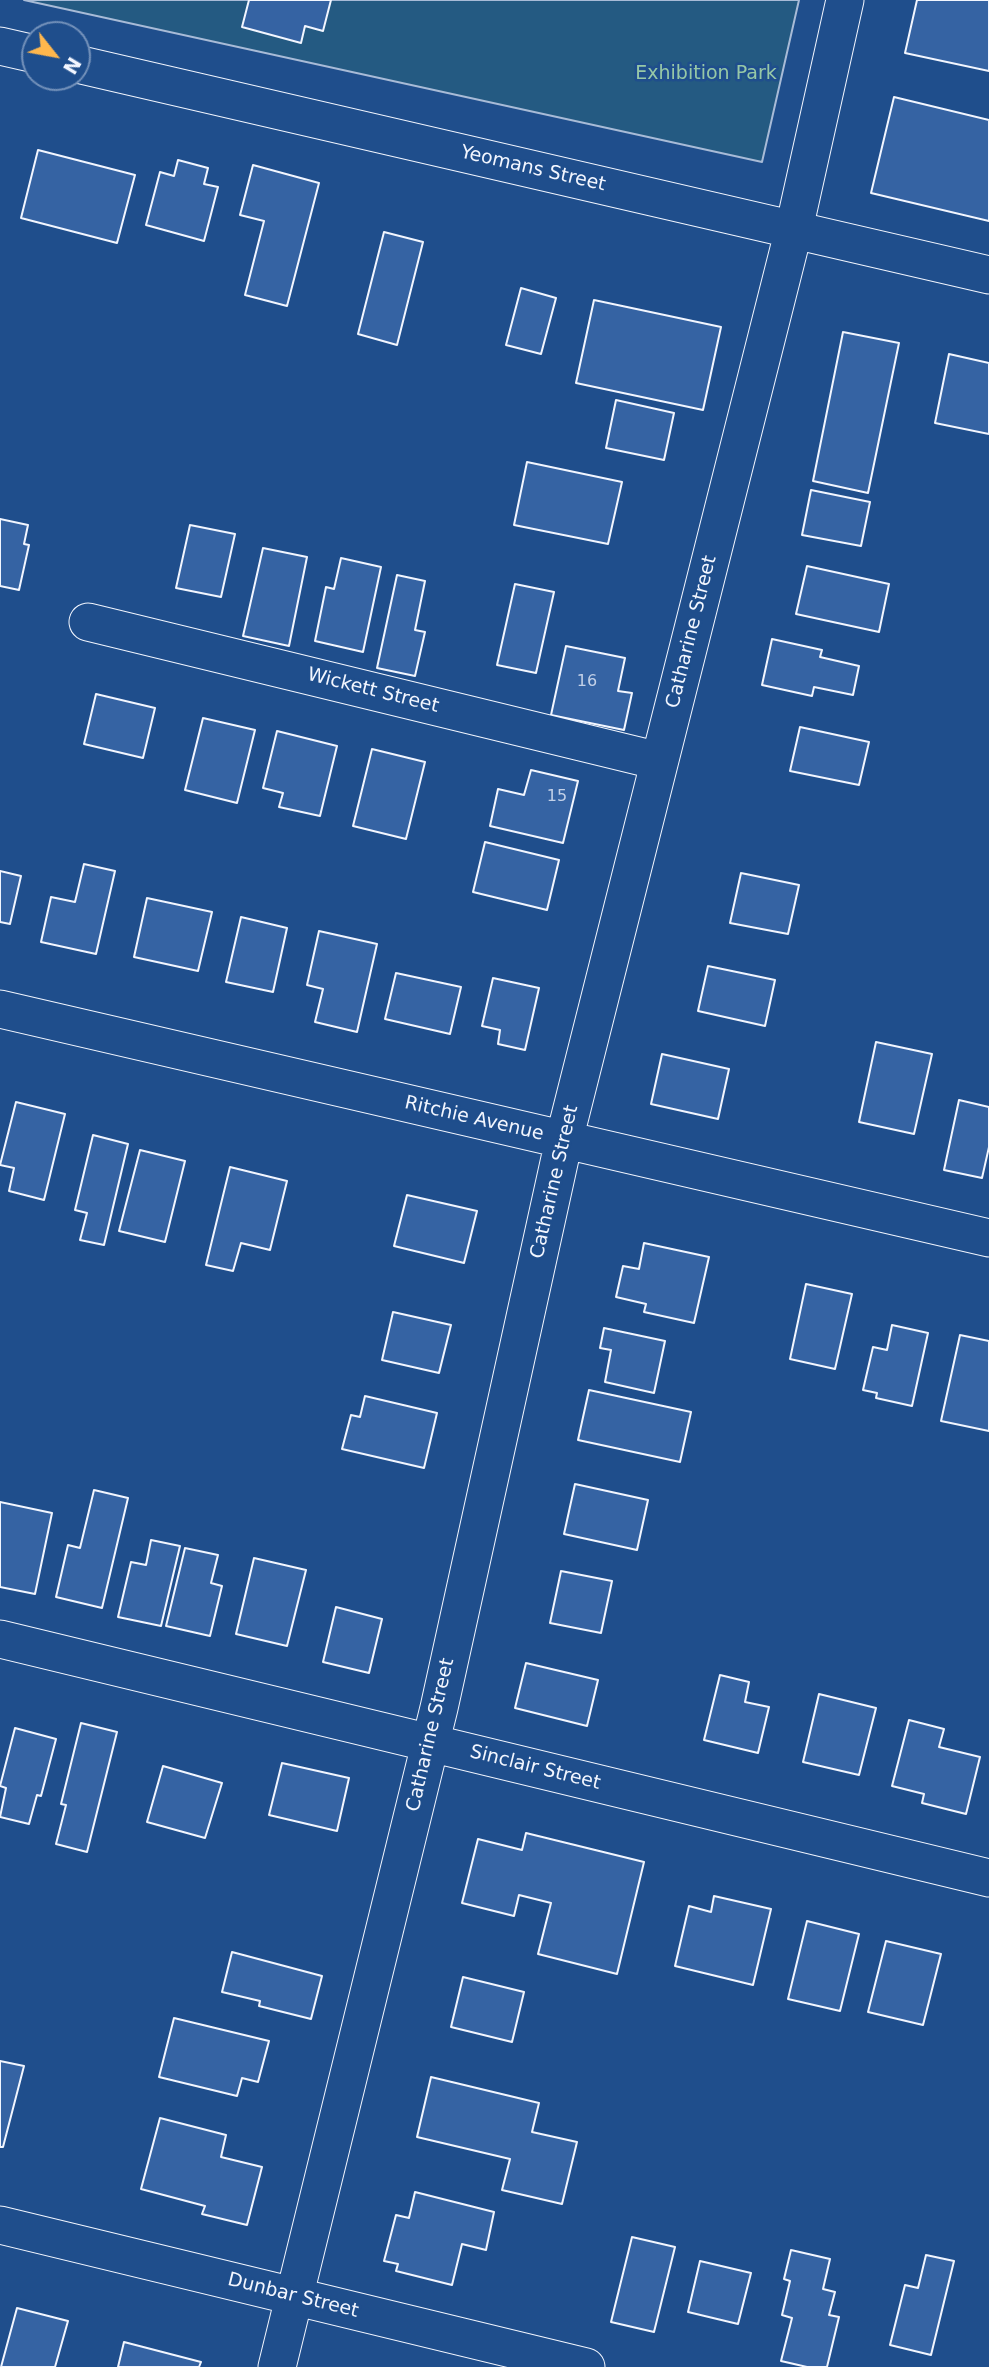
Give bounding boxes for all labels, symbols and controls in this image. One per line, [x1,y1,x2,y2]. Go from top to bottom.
north arrow [21,21,91,91]
text: N [59,53,86,78]
park label: Exhibition Park [635,63,777,85]
street label: Yeomans Street [458,141,608,197]
street label: Catharine Street [662,553,722,711]
street label: Wickett Street [305,664,441,718]
house number: 16 [577,672,597,692]
house number: 15 [547,787,567,807]
street label: Ritchie Avenue [402,1092,546,1146]
street label: Catharine Street [526,1103,584,1261]
street label: Catharine Street [402,1656,460,1814]
street label: Sinclair Street [467,1741,603,1795]
street label: Dunbar Street [225,2269,361,2323]

